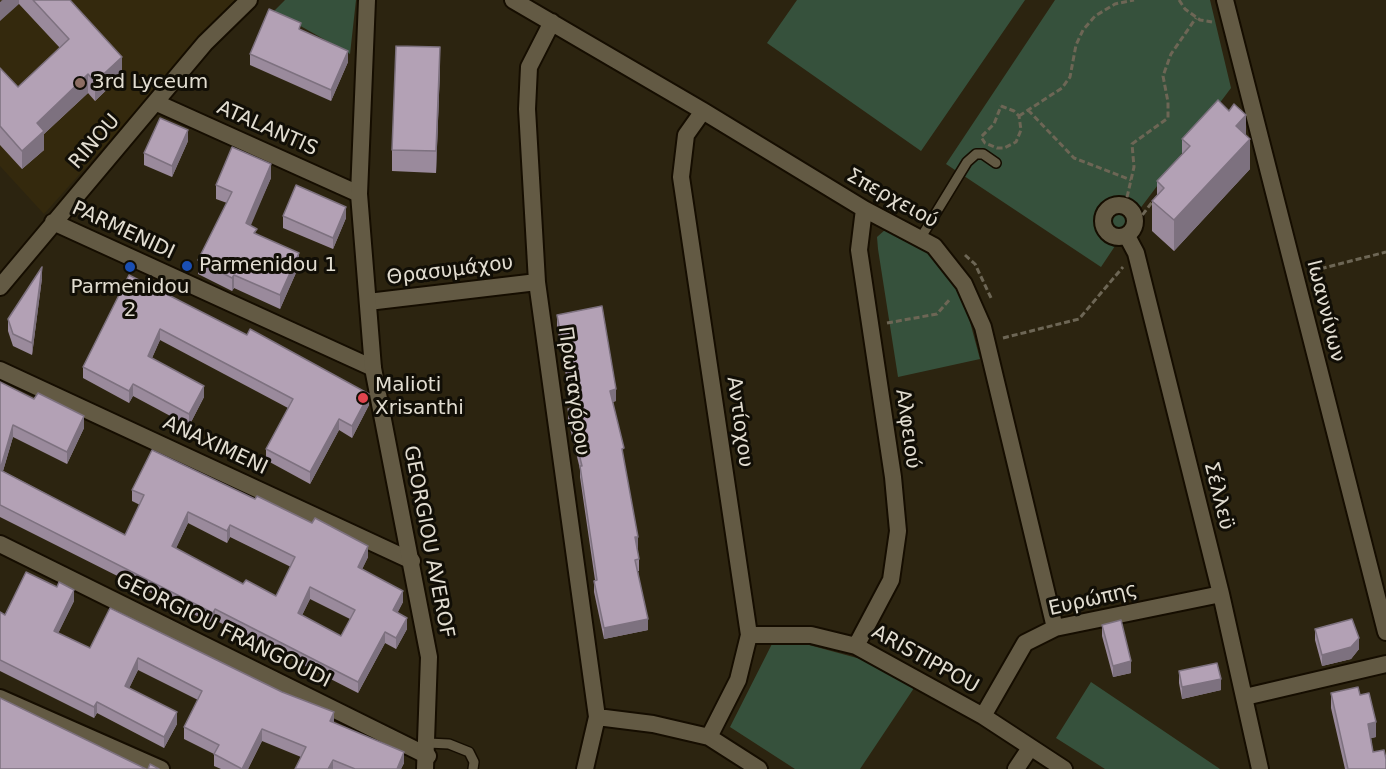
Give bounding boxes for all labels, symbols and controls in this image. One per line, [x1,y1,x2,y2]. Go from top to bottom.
place label: 3rd Lyceum [92,71,208,95]
marker: 3rd Lyceum [73,76,87,90]
street label: ATALANTIS [213,96,321,162]
street label: RINOU [65,110,125,174]
street label: Σπερχειού [842,164,942,234]
street label: PARMENIDI [68,197,178,265]
street label: Θρασυμάχου [385,251,515,291]
place label: Parmenidou 1 [199,254,337,278]
street label: Ιωαννίνων [1301,258,1349,364]
marker: Parmenidou 1 [180,259,194,273]
marker: Parmenidou 2 [123,260,137,274]
place label: Parmenidou 2 [71,276,189,323]
street label: Πρωταγόρου [552,325,594,457]
place label: Malioti Xrisanthi [375,374,464,421]
street label: Αντίοχου [721,375,757,469]
street label: Αλφειού [890,388,924,470]
marker: Malioti Xrisanthi [356,391,370,405]
street label: ANAXIMENI [159,411,271,481]
street label: GEORGIOU AVEROF [398,444,458,640]
street label: Σέλλεϋ [1198,459,1238,533]
street label: GEORGIOU FRANGOUDI [112,568,334,694]
street label: Ευρώπης [1046,578,1140,622]
street label: ARISTIPPOU [867,621,983,699]

